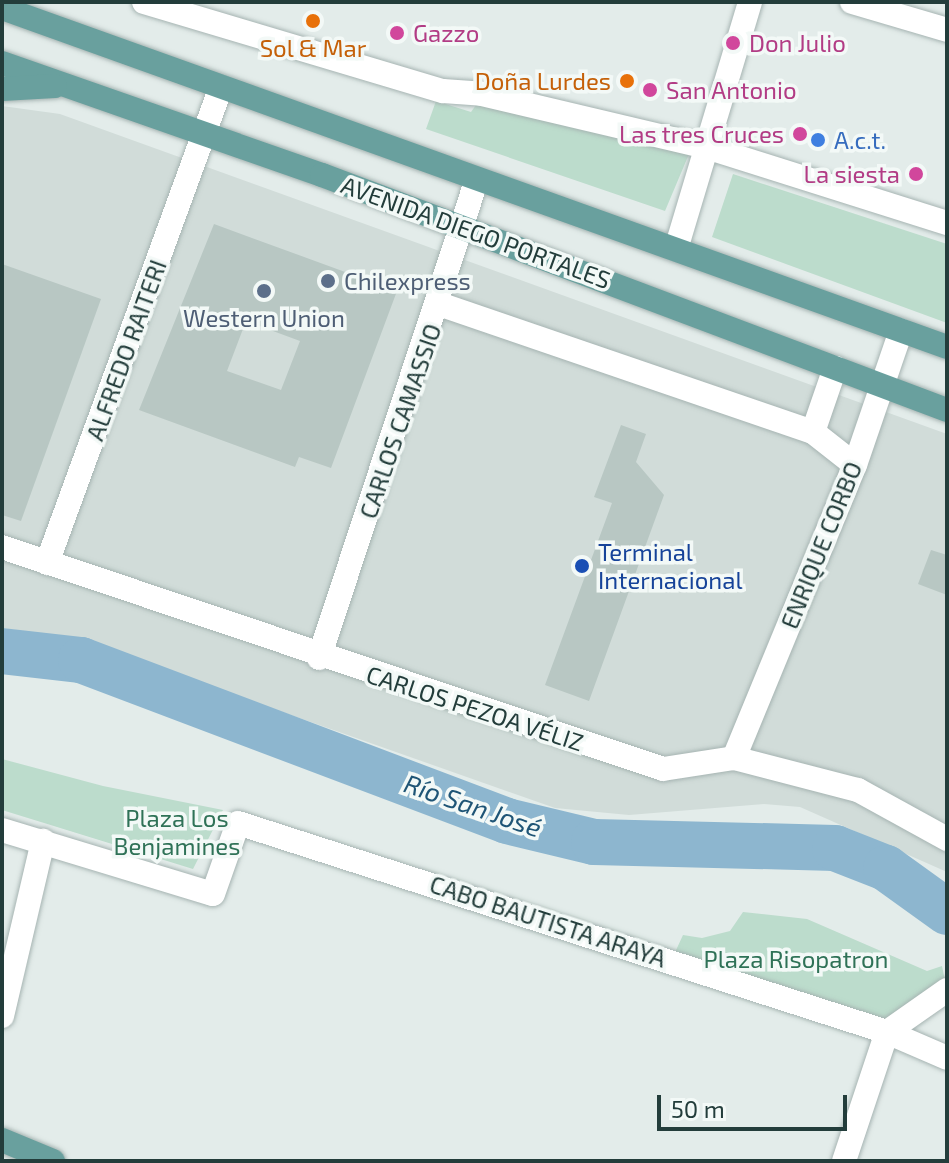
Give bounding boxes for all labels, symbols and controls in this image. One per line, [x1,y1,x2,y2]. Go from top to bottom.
marker: Sol & Mar [304,12,322,30]
place label: Gazzo [413,19,479,47]
marker: Gazzo [388,24,406,42]
place label: Don Julio [749,29,846,57]
place label: Sol & Mar [259,34,367,62]
marker: Don Julio [724,34,742,52]
place label: Doña Lurdes [475,67,611,95]
marker: Doña Lurdes [618,72,636,90]
place label: San Antonio [666,76,797,104]
marker: San Antonio [641,81,659,99]
place label: Las tres Cruces [618,120,784,148]
marker: Las tres Cruces [791,125,809,143]
place label: A.c.t. [834,126,886,154]
marker: A.c.t. [809,131,827,149]
place label: La siesta [804,160,900,188]
marker: La siesta [907,165,925,183]
street label: AVENIDA DIEGO PORTALES [337,170,615,294]
street label: ALFREDO RAITERI [80,256,172,444]
place label: Chilexpress [344,267,471,295]
marker: Chilexpress [319,272,337,290]
marker: Western Union [255,282,273,300]
place label: Western Union [183,304,345,332]
street label: CARLOS CAMASSIO [353,320,447,522]
street label: ENRIQUE CORBO [774,457,868,633]
place label: Terminal Internacional [598,538,743,594]
marker: Terminal Internacional [573,557,591,575]
street label: CARLOS PEZOA VÉLIZ [362,659,588,757]
water label: Río San José [400,767,546,843]
park label: Plaza Los Benjamines [114,804,240,860]
street label: CABO BAUTISTA ARAYA [426,869,670,973]
park label: Plaza Risopatron [704,945,888,973]
scale bar [661,1079,851,1129]
text: 50 m [671,1094,725,1123]

